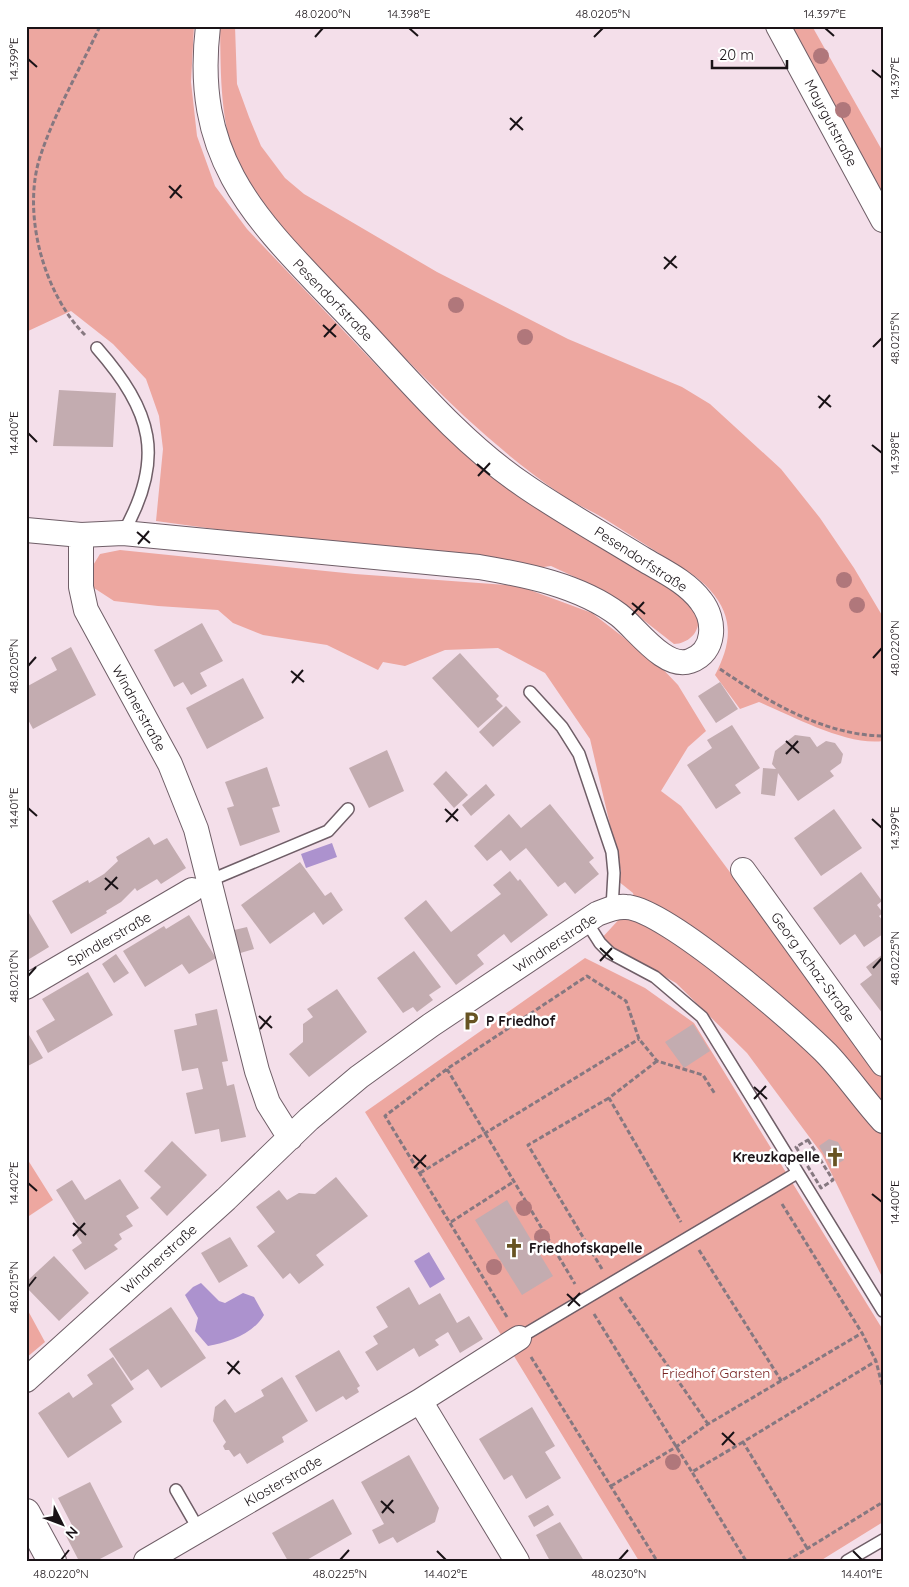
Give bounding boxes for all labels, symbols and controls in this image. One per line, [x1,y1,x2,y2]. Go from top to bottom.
text: 48.0200°N [295,6,351,21]
text: 14.398°E [387,6,431,21]
text: 48.0205°N [575,6,631,21]
text: 14.397°E [804,6,846,21]
text: 14.399°E [6,37,21,81]
scale bar [712,38,786,70]
text: 20 m [719,45,754,64]
text: 14.397°E [887,57,902,99]
street label: Mayrgutstraße [800,76,862,170]
street label: Pesendorfstraße [289,255,377,345]
text: 48.0215°N [887,312,902,364]
text: 14.400°E [6,411,21,455]
text: 14.398°E [887,431,902,475]
street label: Pesendorfstraße [591,522,691,596]
text: 48.0220°N [887,620,902,676]
text: 48.0205°N [6,638,21,694]
street label: Windnerstraße [108,662,170,754]
text: 14.401°E [6,787,21,829]
text: 14.399°E [887,806,902,850]
street label: Spindlerstraße [64,908,154,970]
street label: Windnerstraße [510,909,600,977]
street label: Georg Achaz-Straße [767,909,859,1026]
text: 48.0225°N [887,931,902,985]
text: 48.0210°N [6,949,21,1003]
parking icon: P Friedhof [460,1010,482,1032]
place label: P Friedhof [486,1012,556,1030]
church icon: Kreuzkapelle [824,1146,846,1168]
place label: Kreuzkapelle [732,1148,820,1166]
text: 14.402°E [6,1161,21,1205]
text: 14.400°E [887,1180,902,1224]
street label: Windnerstraße [117,1220,201,1298]
church icon: Friedhofskapelle [503,1237,525,1259]
place label: Friedhofskapelle [529,1239,642,1257]
text: 48.0215°N [6,1261,21,1313]
park label: Friedhof Garsten [662,1364,770,1382]
street label: Klosterstraße [241,1451,325,1511]
north arrow [38,1500,88,1550]
text: N [62,1523,82,1543]
text: 48.0220°N [33,1566,89,1581]
text: 48.0225°N [313,1566,367,1581]
text: 14.402°E [424,1566,468,1581]
text: 48.0230°N [592,1566,646,1581]
text: 14.401°E [841,1566,883,1581]

